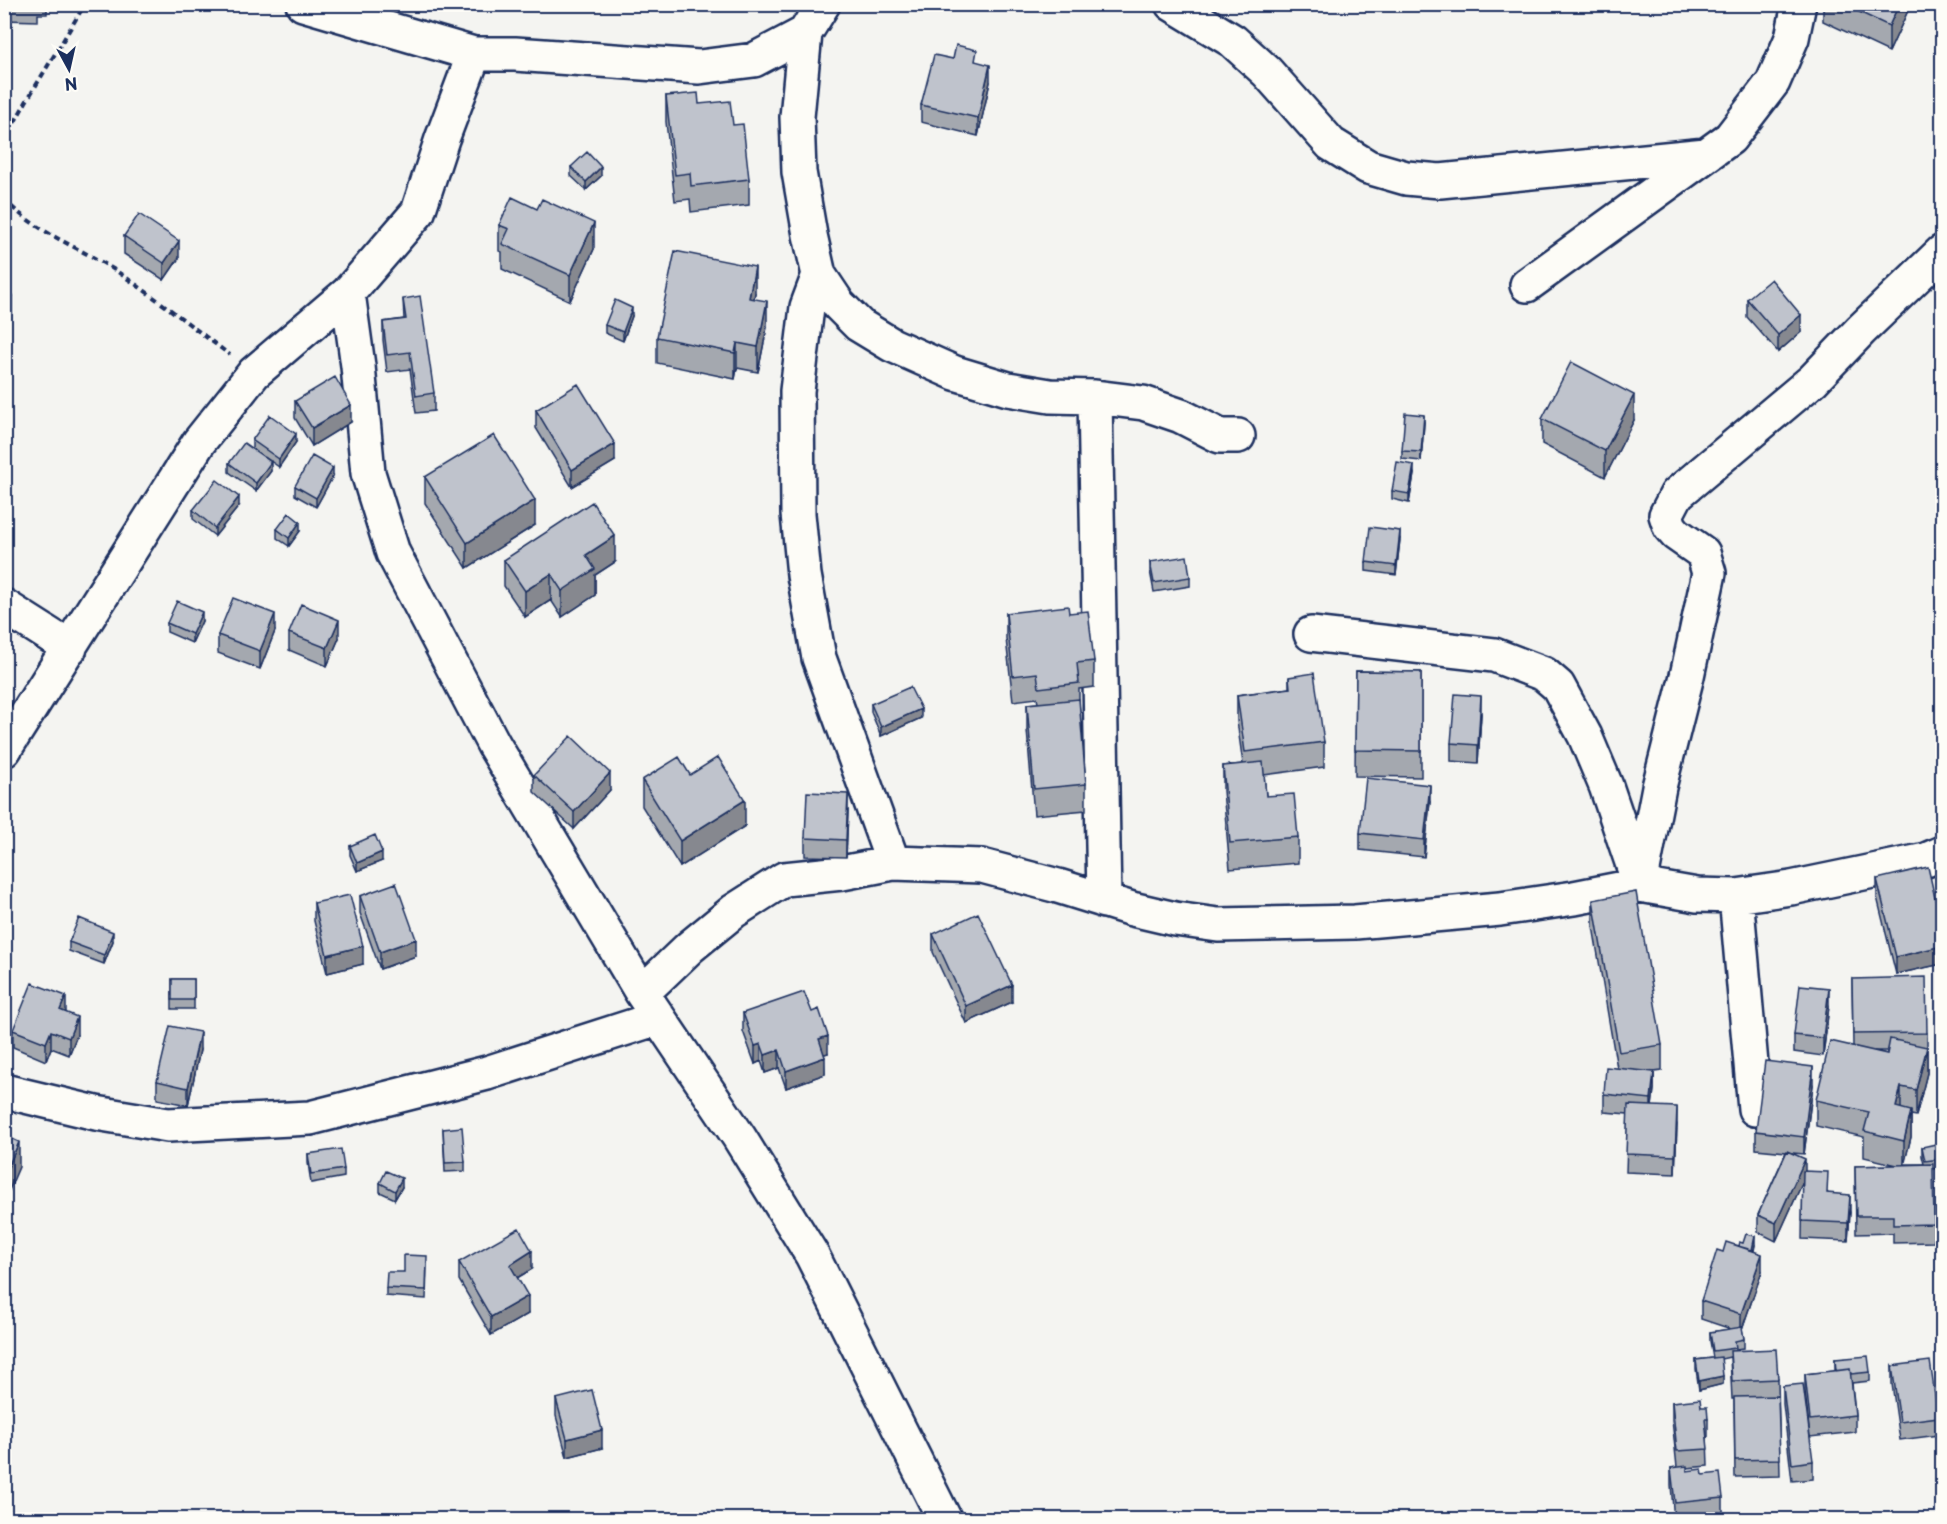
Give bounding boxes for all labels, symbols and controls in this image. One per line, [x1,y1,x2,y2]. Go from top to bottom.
north arrow [39,39,99,99]
text: N [63,72,79,98]

